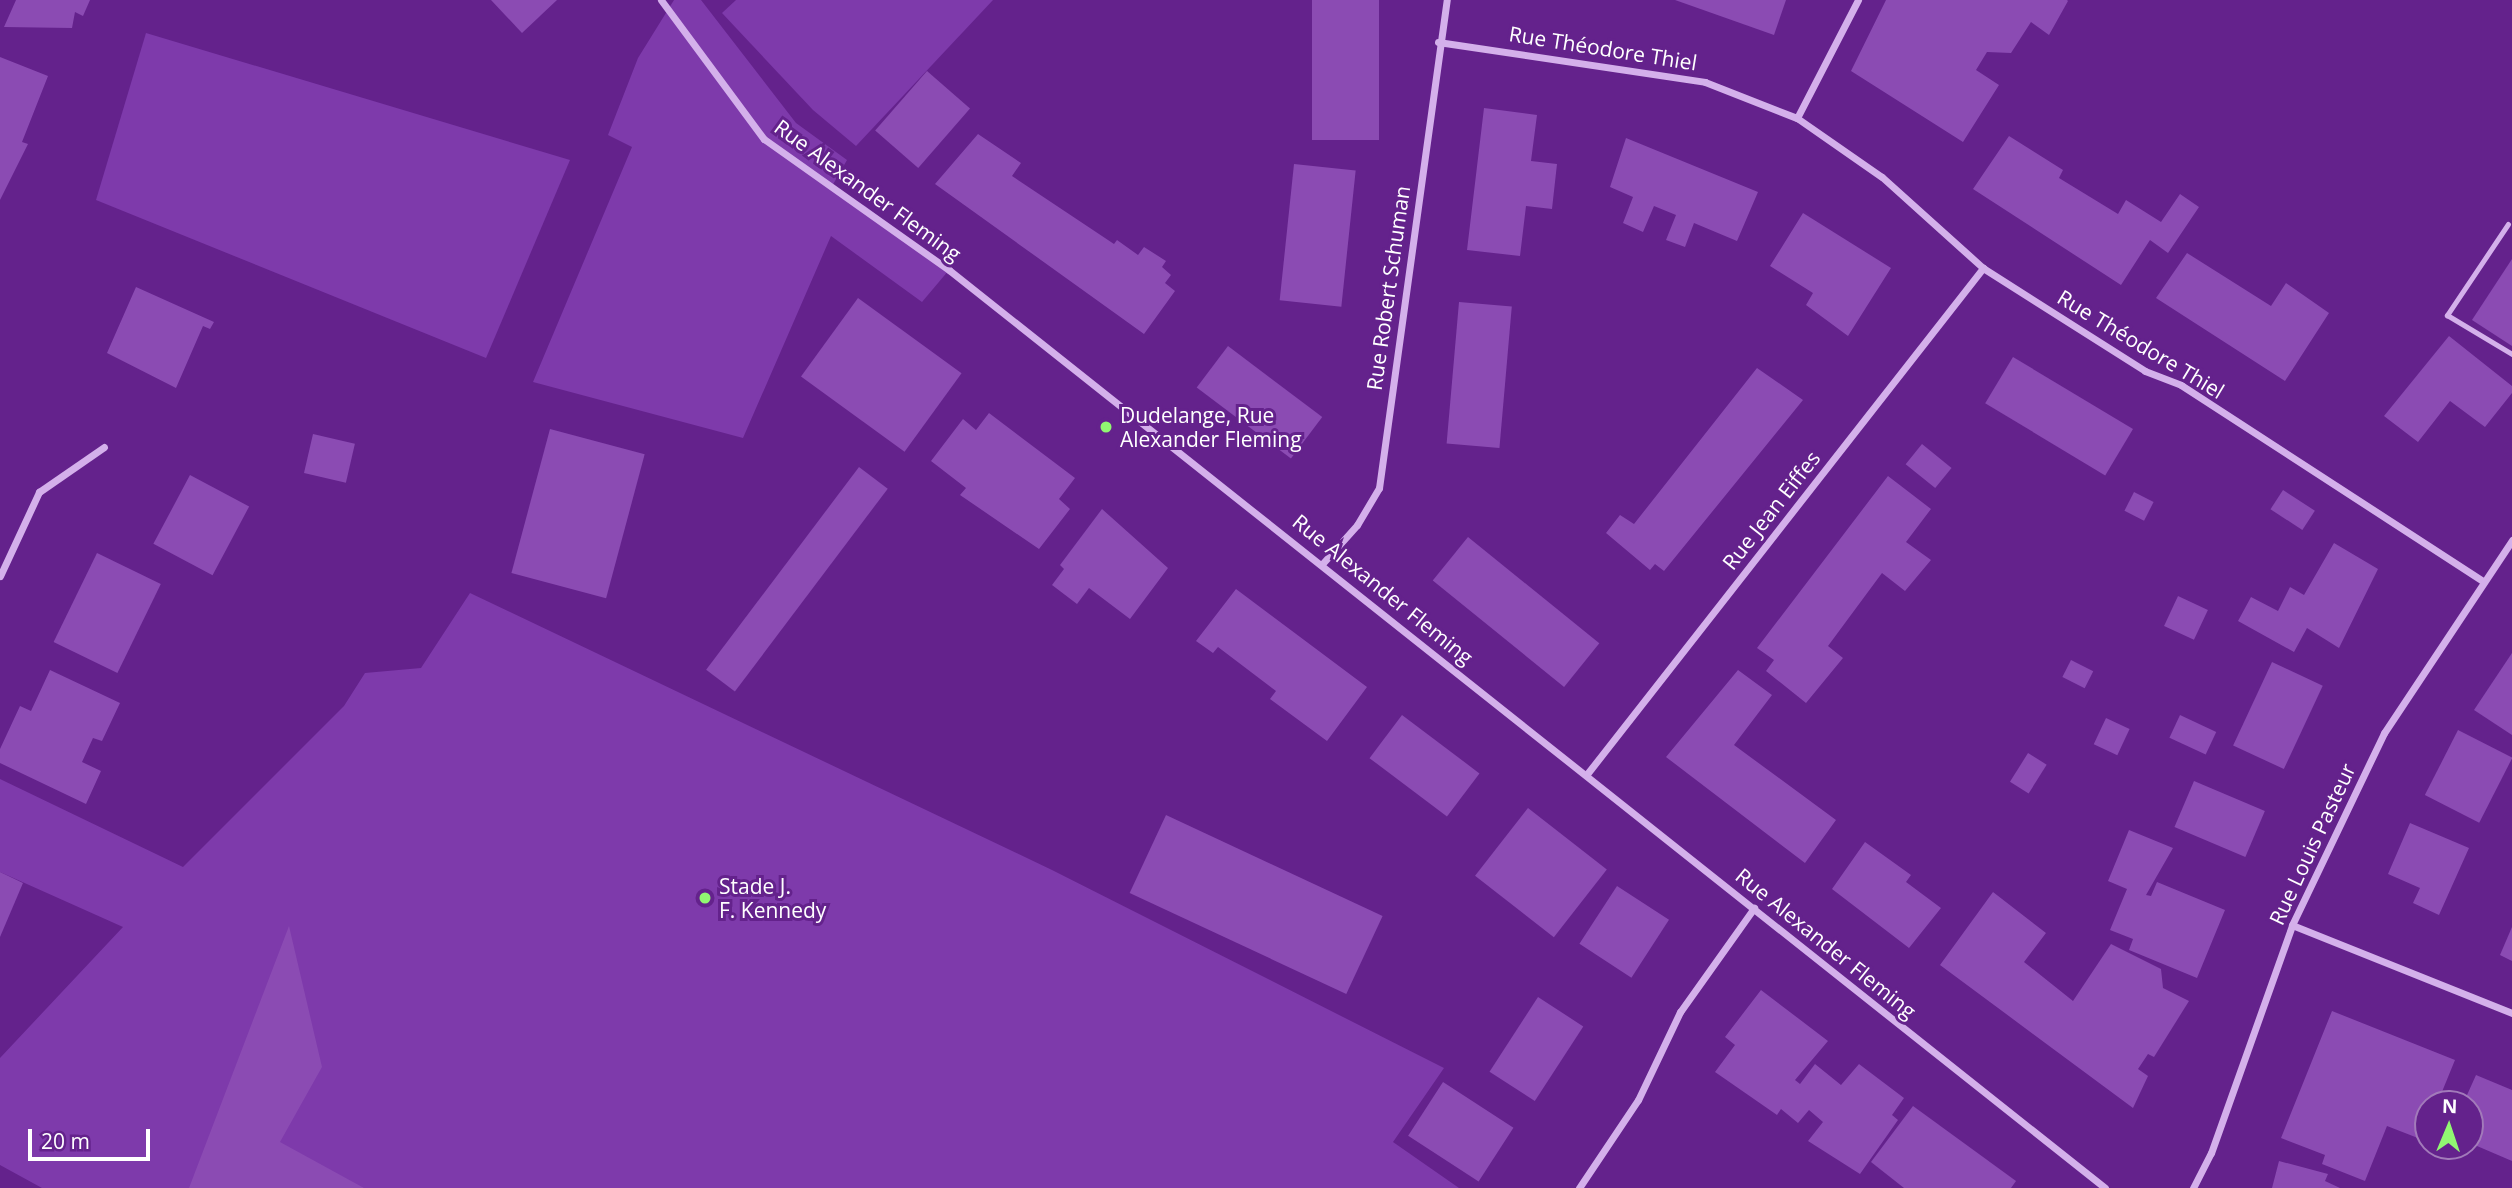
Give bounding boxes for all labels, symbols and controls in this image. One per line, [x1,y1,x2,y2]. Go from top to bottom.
street label: Rue Théodore Thiel [1507,21,1699,75]
street label: Rue Alexander Fleming [770,114,966,266]
street label: Rue Robert Schuman [1361,184,1415,392]
street label: Rue Théodore Thiel [2053,284,2229,404]
place label: Dudelange, Rue Alexander Fleming [1120,402,1302,452]
marker: Dudelange, Rue Alexander Fleming [1098,419,1114,435]
street label: Rue Jean Eiffes [1717,446,1825,574]
street label: Rue Alexander Fleming [1288,509,1478,669]
street label: Rue Louis Pasteur [2264,759,2360,929]
street label: Rue Alexander Fleming [1731,863,1921,1023]
place label: Stade J. F. Kennedy [719,873,826,923]
marker: Stade J. F. Kennedy [697,890,713,906]
north arrow [2414,1090,2484,1160]
text: N [2441,1093,2458,1119]
scale bar [32,1114,154,1158]
text: 20 m [41,1127,90,1155]

